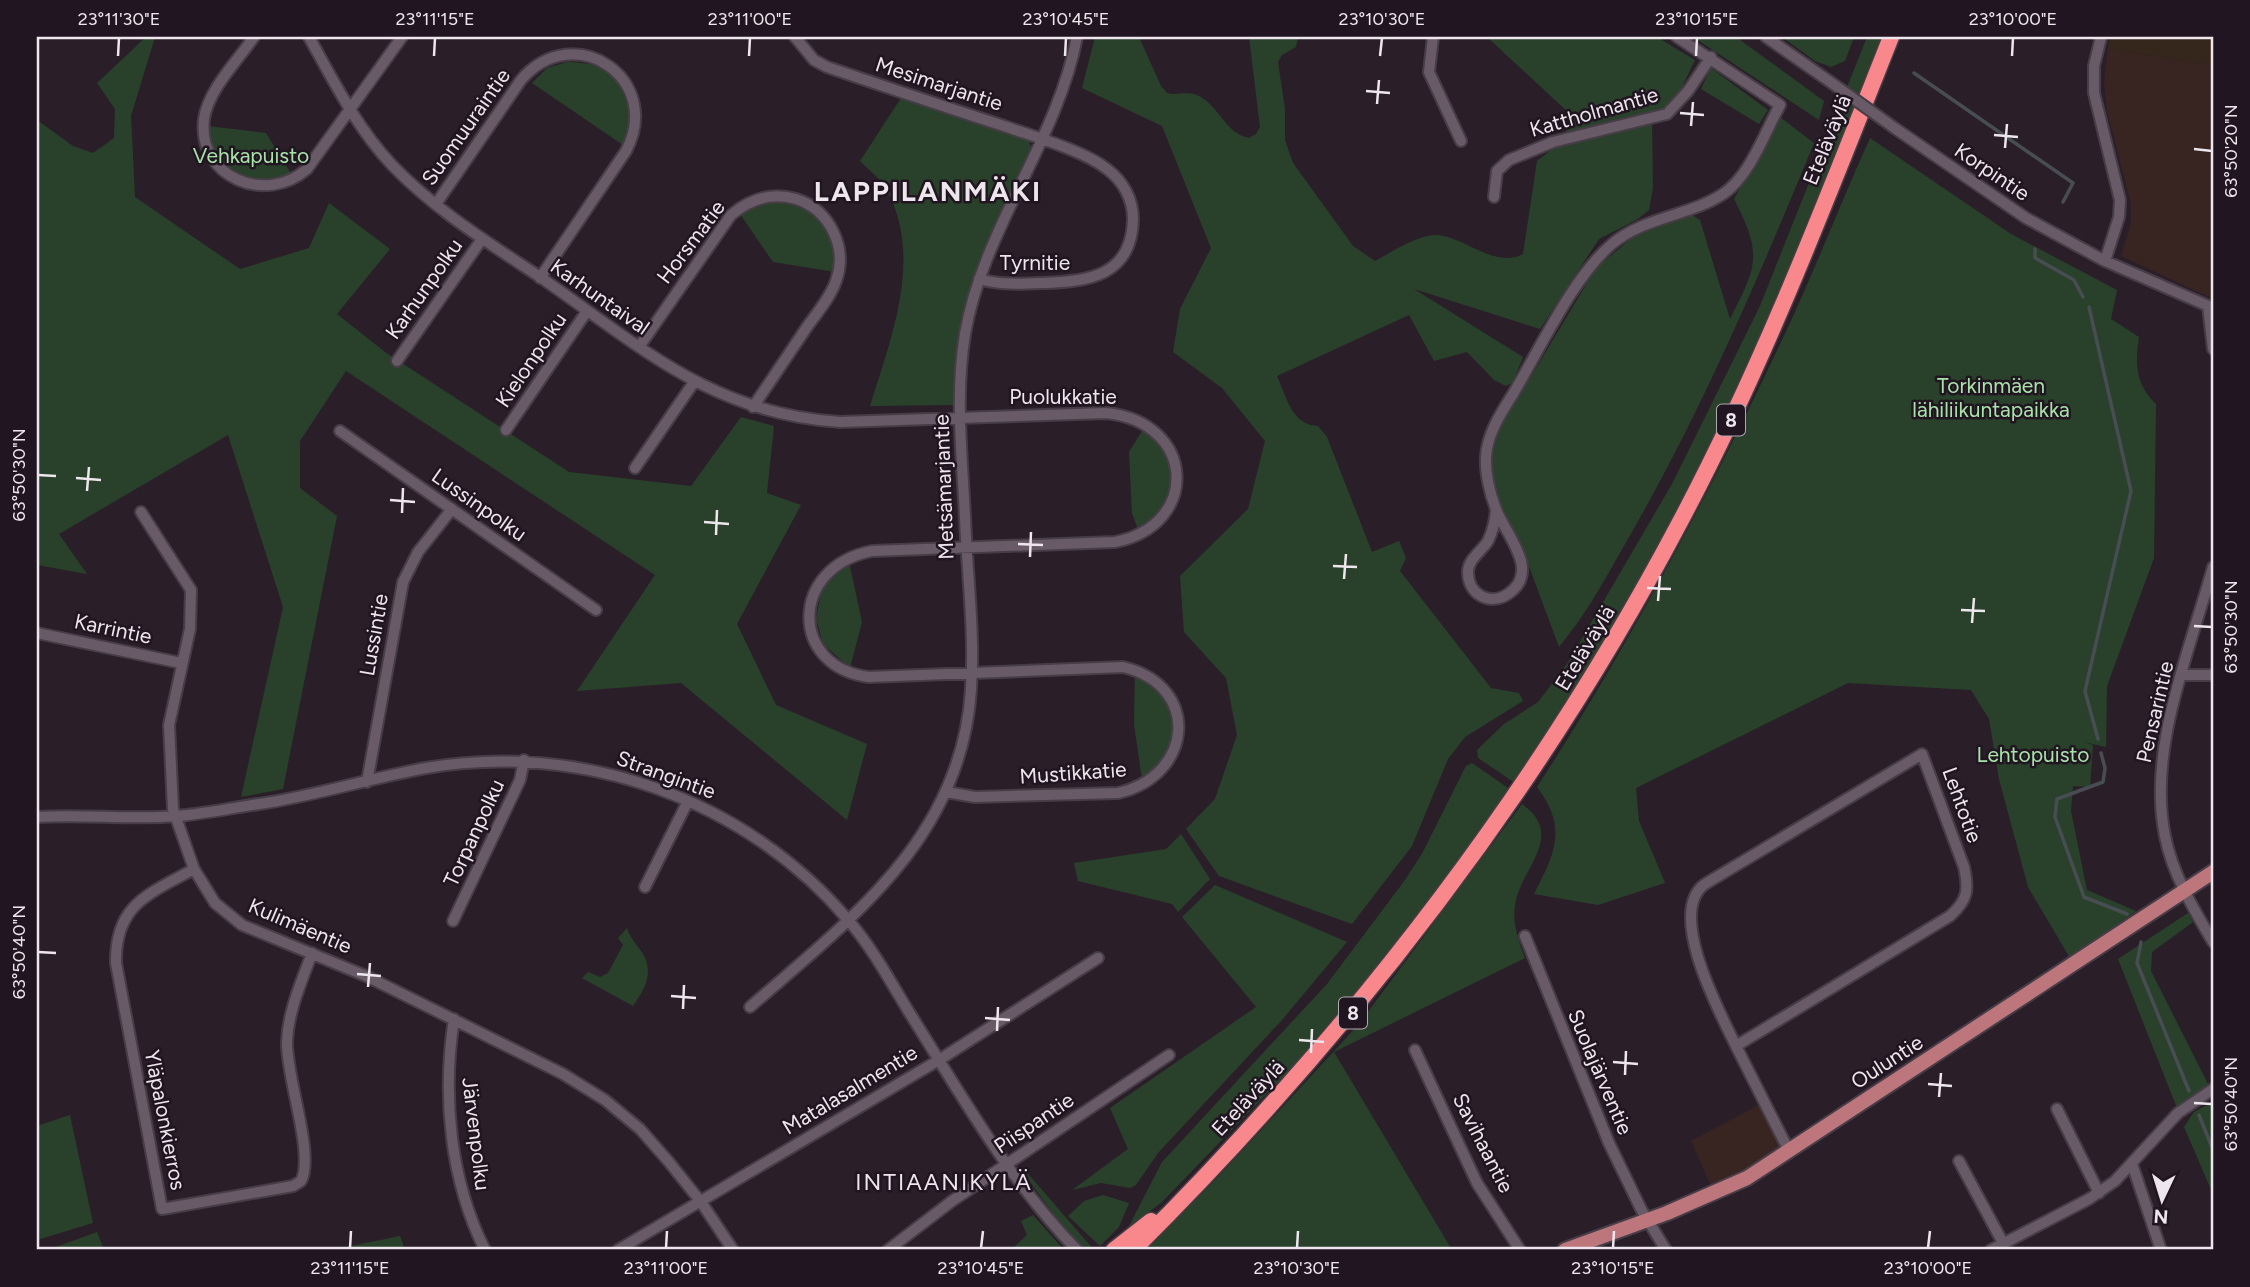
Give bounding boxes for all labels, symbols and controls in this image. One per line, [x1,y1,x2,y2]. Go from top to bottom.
text: 23°11'30"E [78,8,160,30]
text: 23°11'15"E [395,8,475,30]
text: 23°11'00"E [708,8,792,30]
text: 23°10'45"E [1022,8,1110,30]
text: 23°10'30"E [1339,8,1425,30]
text: 23°10'15"E [1655,8,1739,30]
text: 23°10'00"E [1969,8,2057,30]
street label: Mesimarjantie [873,51,1006,116]
street label: Suomuuraintie [416,64,515,190]
street label: Kattholmantie [1527,81,1661,142]
street label: Eteläväylä [1797,91,1856,188]
text: 63°50'20"N [2220,104,2242,198]
street label: Korpintie [1950,137,2035,206]
park label: Vehkapuisto [193,143,309,168]
district label: LAPPILANMÄKI [814,174,1042,208]
street label: Horsmatie [651,195,730,288]
street label: Karhunpolku [380,234,467,344]
street label: Tyrnitie [1000,250,1070,275]
street label: Karhuntaival [546,253,655,340]
street label: Kielonpolku [490,308,571,412]
park label: Torkinmäen lähiliikuntapaikka [1912,373,2070,422]
street label: Puolukkatie [1009,384,1117,409]
road number: 8 [1717,404,1745,436]
street label: Metsämarjantie [928,414,959,560]
text: 63°50'30"N [8,428,30,522]
street label: Lussinpolku [427,463,531,546]
text: 63°50'30"N [2220,580,2242,674]
street label: Lussintie [354,592,393,678]
street label: Eteläväylä [1549,601,1620,695]
street label: Karrintie [72,608,154,649]
street label: Pensarintie [2131,659,2178,765]
park label: Lehtopuisto [1976,742,2090,767]
street label: Strangintie [613,745,719,804]
street label: Mustikkatie [1019,756,1127,789]
street label: Lehtotie [1937,764,1988,846]
street label: Torpanpolku [438,775,509,890]
street label: Kulimäentie [245,893,356,959]
text: 63°50'40"N [8,905,30,999]
road number: 8 [1339,998,1367,1028]
street label: Suolajärventie [1563,1005,1638,1138]
street label: Ouluntie [1846,1029,1927,1094]
street label: Matalasalmentie [778,1039,922,1140]
street label: Yläpalonkierros [140,1048,191,1192]
street label: Eteläväylä [1206,1054,1289,1141]
text: 63°50'40"N [2220,1057,2242,1151]
street label: Järvenpolku [457,1076,496,1192]
street label: Piispantie [989,1087,1078,1158]
street label: Savihaantie [1448,1089,1519,1197]
north arrow [2128,1164,2198,1234]
district label: INTIAANIKYLÄ [855,1168,1033,1196]
text: N [2153,1204,2169,1228]
text: 23°11'15"E [310,1257,390,1279]
text: 23°11'00"E [624,1257,708,1279]
text: 23°10'45"E [937,1257,1025,1279]
text: 23°10'30"E [1254,1257,1340,1279]
text: 23°10'15"E [1571,1257,1655,1279]
text: 23°10'00"E [1884,1257,1972,1279]

